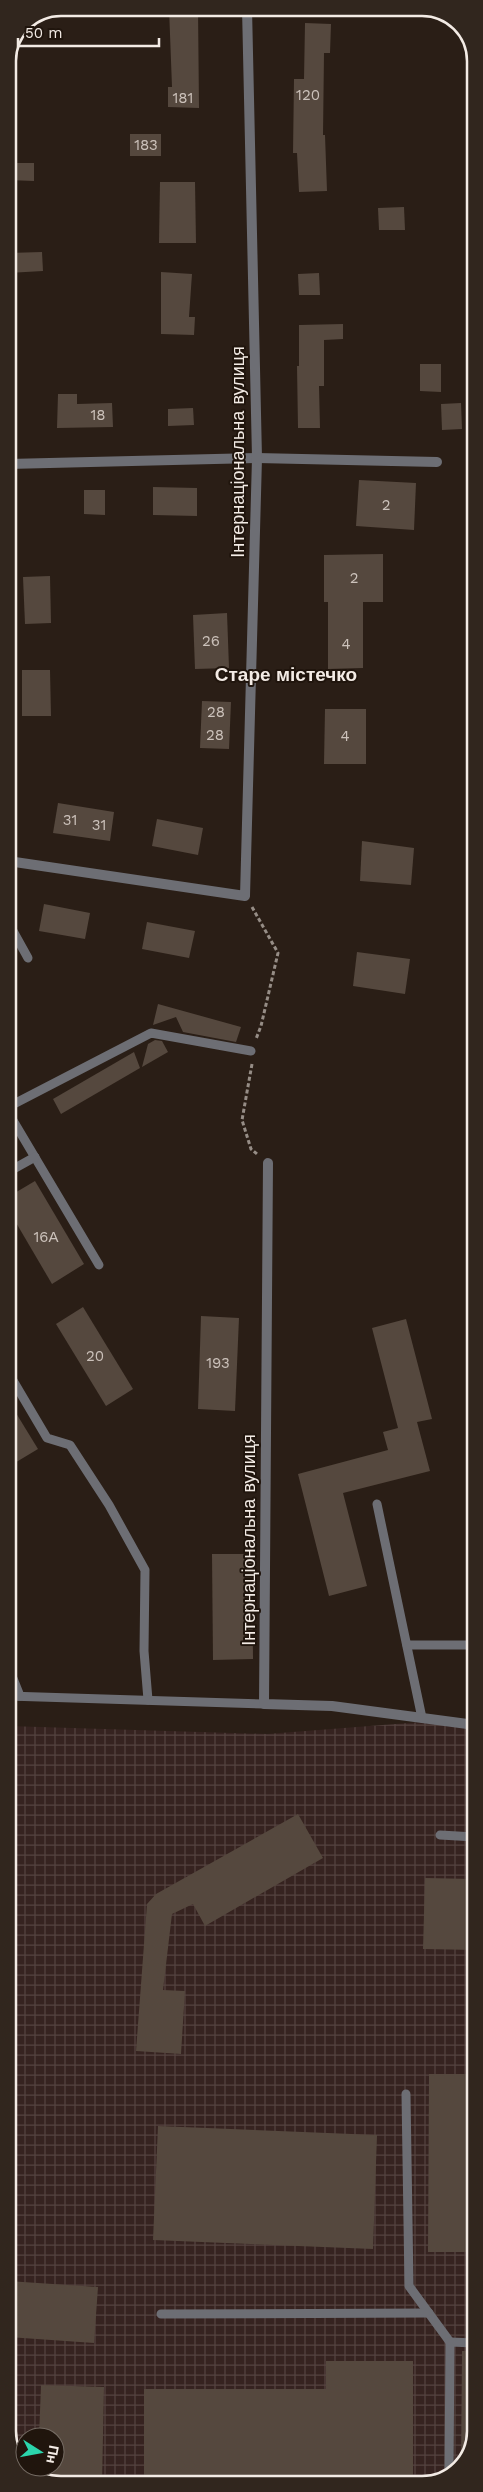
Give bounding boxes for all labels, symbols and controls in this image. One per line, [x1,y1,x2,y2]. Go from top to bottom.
scale bar [18,15,159,47]
text: 50 m [25,24,62,42]
house number: 120 [296,86,320,104]
house number: 181 [173,89,193,107]
house number: 183 [134,136,158,154]
street label: Інтернаціональна вулиця [227,346,248,558]
house number: 18 [90,406,106,424]
house number: 2 [382,496,390,514]
house number: 2 [350,569,358,587]
house number: 26 [202,632,220,650]
house number: 4 [341,635,351,653]
district label: Старе містечко [215,663,357,686]
house number: 28 [207,703,225,721]
house number: 28 [206,726,224,744]
house number: 4 [340,727,350,745]
house number: 31 [63,811,77,829]
house number: 31 [92,816,106,834]
house number: 16А [34,1228,58,1246]
house number: 20 [86,1347,104,1365]
house number: 193 [206,1354,230,1372]
street label: Інтернаціональна вулиця [238,1434,259,1646]
north arrow [15,2427,65,2477]
text: Пн [43,2444,62,2465]

